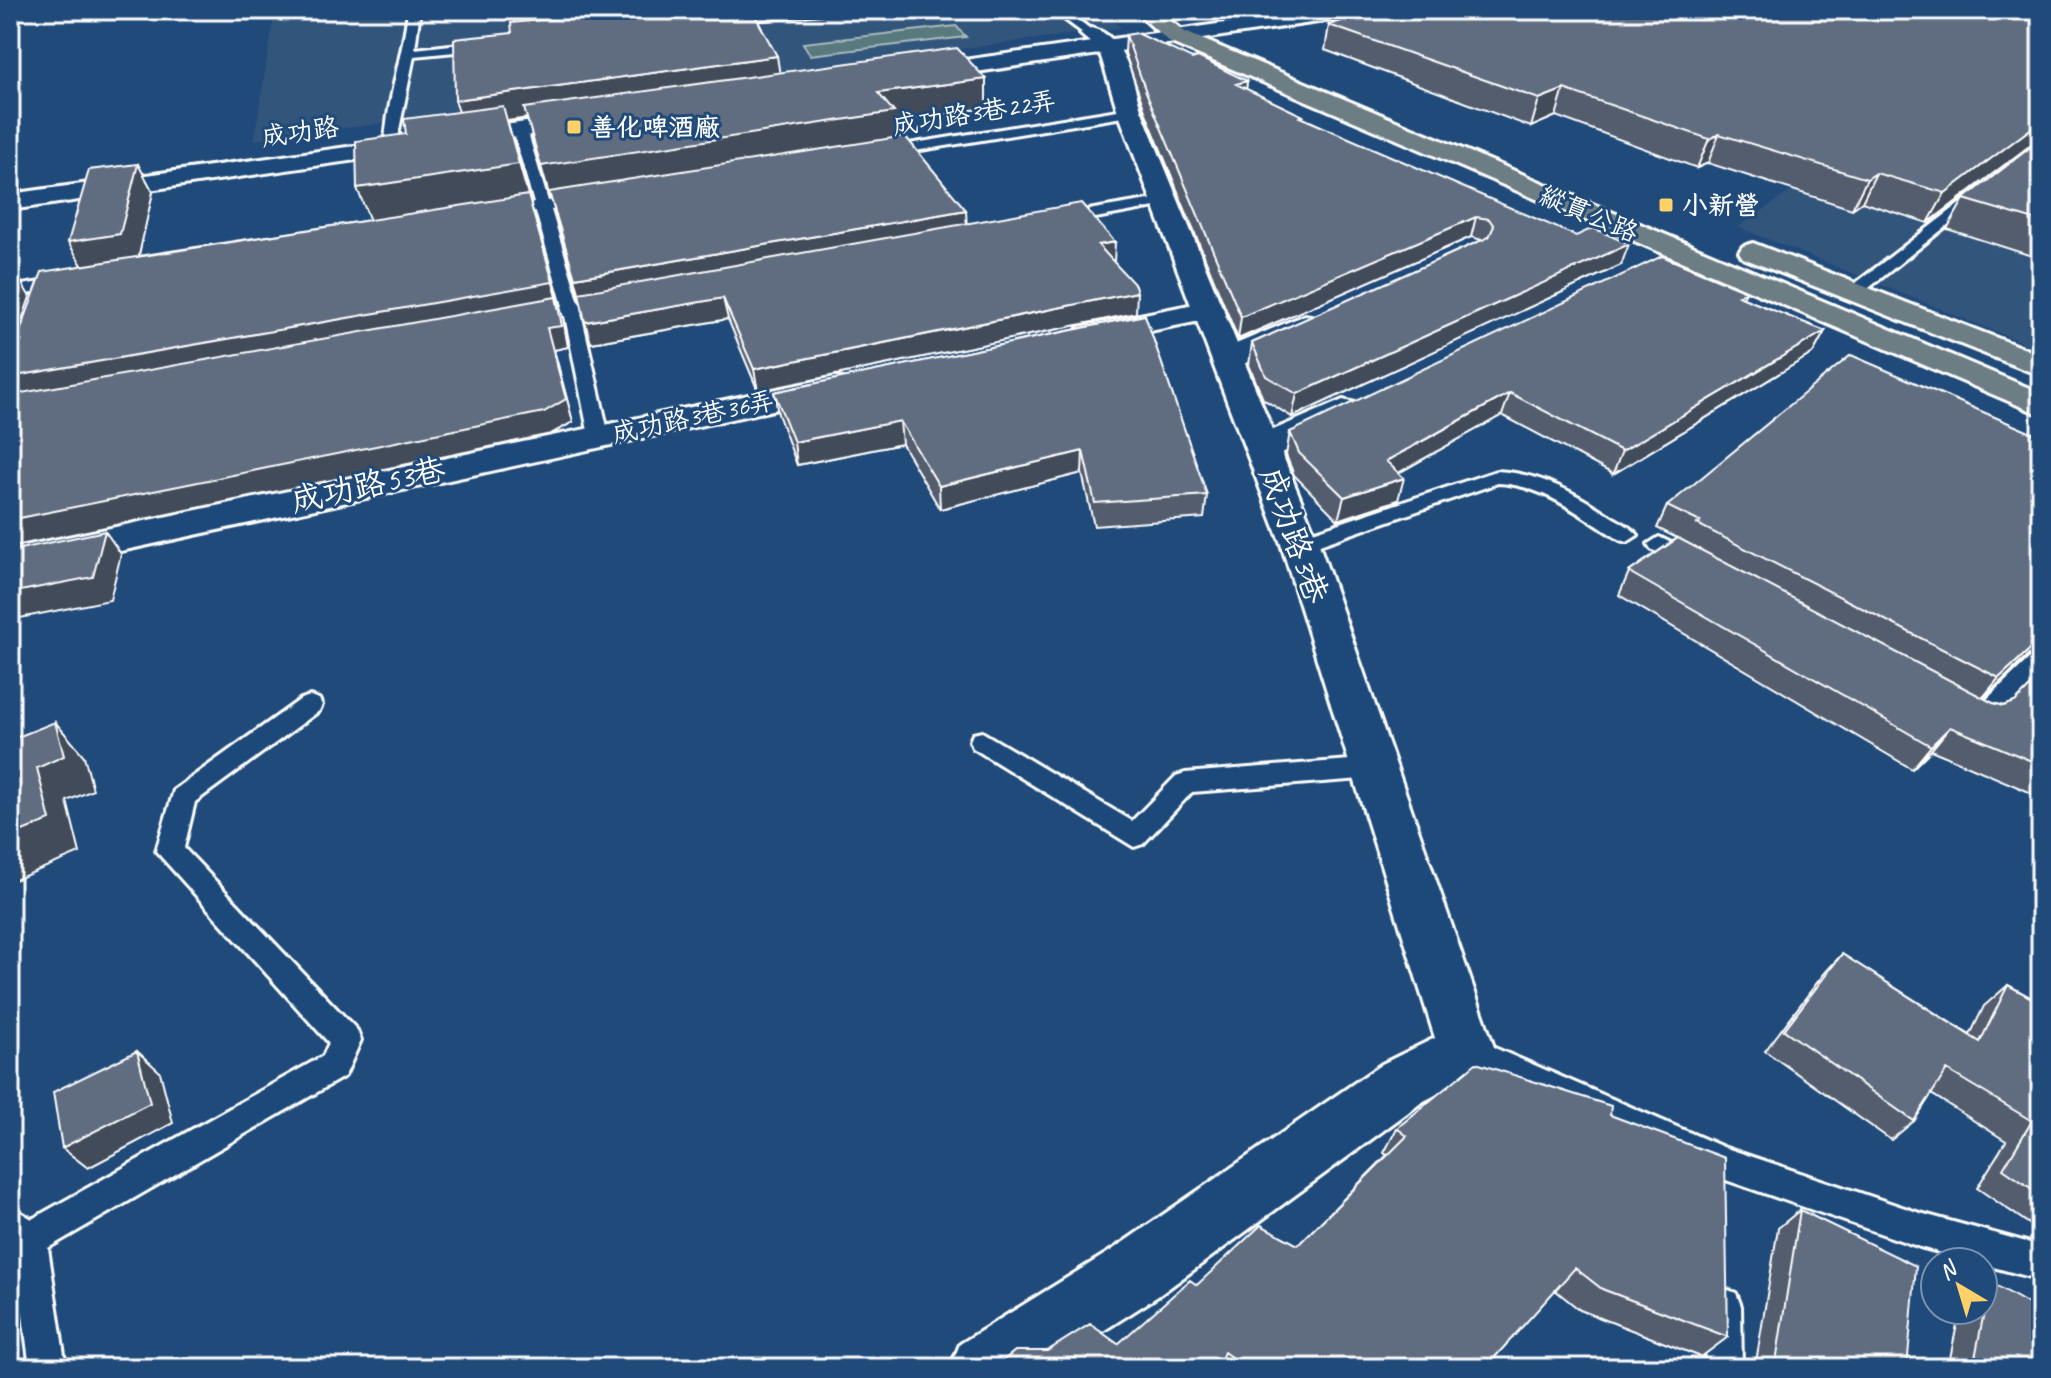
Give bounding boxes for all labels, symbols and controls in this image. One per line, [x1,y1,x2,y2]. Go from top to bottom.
street label: 成功路3巷22弄 [890,84,1058,142]
street label: 成功路 [259,110,341,154]
place label: 善化啤酒廠 [590,111,720,144]
marker: 善化啤酒廠 [565,118,583,136]
street label: 縱貫公路 [1535,178,1643,250]
place label: 小新營 [1682,189,1760,222]
marker: 小新營 [1657,196,1675,214]
street label: 成功路3巷36弄 [609,384,777,450]
street label: 成功路53巷 [287,449,449,521]
street label: 成功路3巷 [1250,461,1338,609]
north arrow [1919,1246,1999,1326]
text: N [1933,1254,1964,1286]

